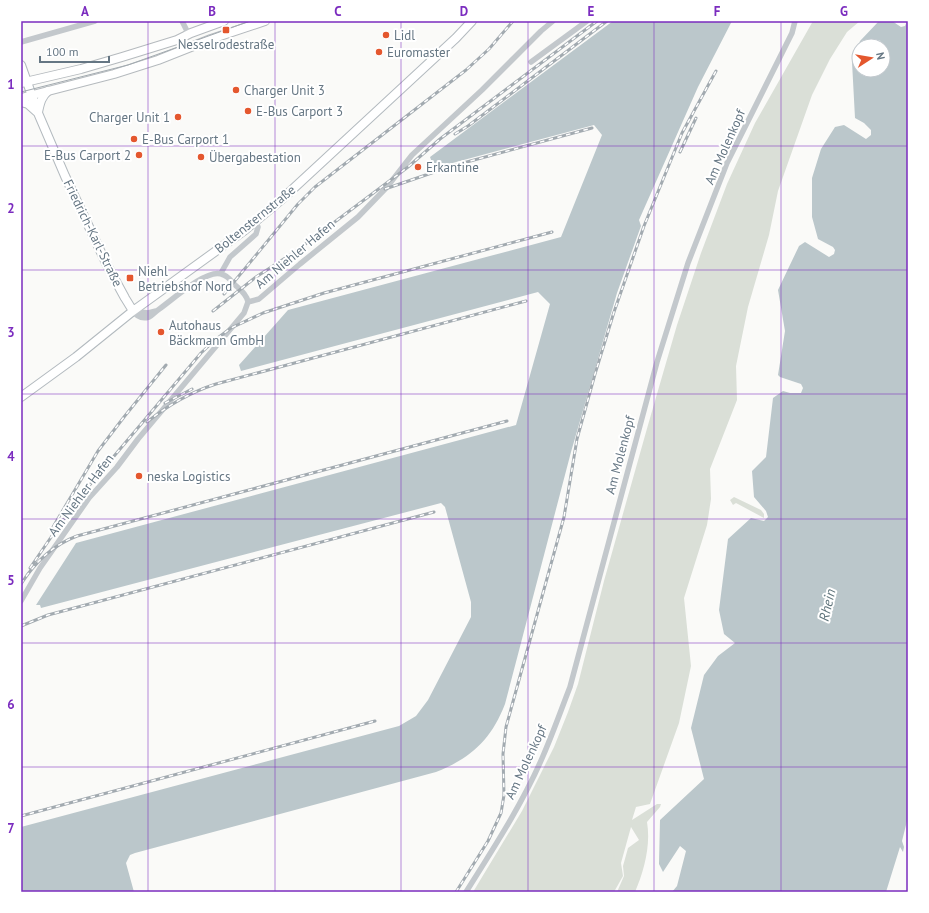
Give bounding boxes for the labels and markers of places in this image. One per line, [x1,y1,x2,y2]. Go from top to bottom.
marker: Nesselrodestraße [221,25,231,35]
place label: Lidl [394,27,415,44]
marker: Lidl [381,30,391,40]
place label: Nesselrodestraße [178,36,274,53]
place label: Euromaster [387,44,451,61]
marker: Euromaster [374,47,384,57]
place label: Charger Unit 3 [244,82,325,99]
marker: Charger Unit 3 [231,85,241,95]
place label: E-Bus Carport 3 [256,103,343,120]
marker: E-Bus Carport 3 [243,106,253,116]
place label: Charger Unit 1 [89,109,170,126]
marker: Charger Unit 1 [173,112,183,122]
place label: E-Bus Carport 1 [142,131,229,148]
marker: E-Bus Carport 1 [129,134,139,144]
place label: E-Bus Carport 2 [44,147,131,164]
place label: Übergabestation [209,149,301,166]
marker: E-Bus Carport 2 [134,150,144,160]
marker: Übergabestation [196,152,206,162]
place label: Erkantine [426,159,479,176]
marker: Erkantine [413,162,423,172]
place label: Niehl Betriebshof Nord [138,263,232,295]
marker: Niehl Betriebshof Nord [125,273,135,283]
place label: Autohaus Bäckmann GmbH [169,317,264,349]
marker: Autohaus Bäckmann GmbH [156,327,166,337]
place label: neska Logistics [147,468,230,485]
marker: neska Logistics [134,471,144,481]

